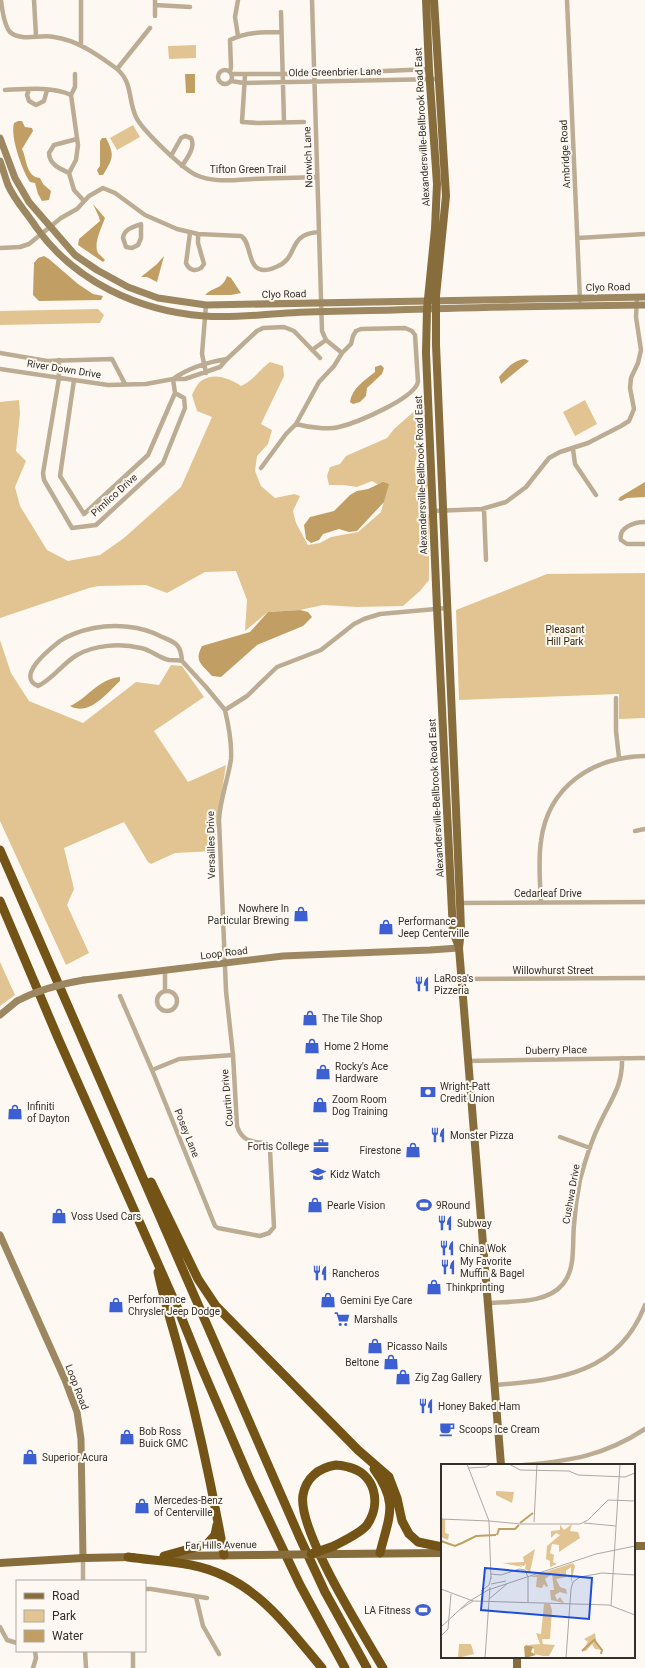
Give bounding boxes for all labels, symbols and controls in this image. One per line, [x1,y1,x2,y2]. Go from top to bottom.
street label: Alexandersville-Bellbrook Road East [412,47,432,207]
street label: Olde Greenbrier Lane [288,66,382,78]
street label: Ambridge Road [558,119,572,189]
street label: Norwich Lane [301,126,315,188]
street label: Tifton Green Trail [210,164,286,175]
street label: Clyo Road [586,281,630,293]
street label: Clyo Road [262,288,306,300]
street label: River Down Drive [26,358,102,380]
street label: Alexandersville-Bellbrook Road East [413,395,429,555]
street label: Pimlico Drive [89,471,139,519]
park label: Pleasant Hill Park [546,624,584,647]
street label: Alexandersville-Bellbrook Road East [426,718,446,878]
street label: Versailles Drive [205,811,217,879]
street label: Cedarleaf Drive [514,888,582,899]
place label: Nowhere In Particular Brewing [208,903,289,926]
shop icon: Nowhere In Particular Brewing [292,905,310,923]
place label: Performance Jeep Centerville [398,916,469,939]
shop icon: Performance Jeep Centerville [377,918,395,936]
street label: Loop Road [200,945,248,961]
street label: Willowhurst Street [512,965,594,976]
place label: LaRosa's Pizzeria [434,973,473,996]
restaurant icon: LaRosa's Pizzeria [413,975,431,993]
shop icon: The Tile Shop [301,1009,319,1027]
place label: The Tile Shop [322,1013,383,1024]
shop icon: Home 2 Home [303,1037,321,1055]
place label: Home 2 Home [324,1041,388,1052]
street label: Duberry Place [525,1044,587,1056]
place label: Rocky's Ace Hardware [335,1061,388,1084]
shop icon: Rocky's Ace Hardware [314,1063,332,1081]
street label: Courtin Drive [219,1069,235,1127]
place label: Wright-Patt Credit Union [440,1081,495,1104]
bank icon: Wright-Patt Credit Union [419,1083,437,1101]
place label: Zoom Room Dog Training [332,1094,388,1117]
shop icon: Zoom Room Dog Training [311,1096,329,1114]
place label: Infiniti of Dayton [27,1101,70,1124]
shop icon: Infiniti of Dayton [6,1103,24,1121]
street label: Posey Lane [172,1107,202,1159]
restaurant icon: Monster Pizza [429,1126,447,1144]
place label: Monster Pizza [450,1130,514,1141]
office icon: Fortis College [312,1137,330,1155]
place label: Fortis College [248,1141,309,1152]
shop icon: Firestone [404,1141,422,1159]
place label: Firestone [360,1145,401,1156]
street label: Cushwa Drive [560,1163,582,1225]
school or university icon: Kidz Watch [309,1165,327,1183]
place label: Kidz Watch [330,1169,380,1180]
shop icon: Pearle Vision [306,1196,324,1214]
sports icon: 9Round [415,1196,433,1214]
place label: Pearle Vision [327,1200,385,1211]
place label: 9Round [436,1200,470,1211]
shop icon: Voss Used Cars [50,1207,68,1225]
place label: Voss Used Cars [71,1211,141,1222]
restaurant icon: Subway [436,1214,454,1232]
place label: Subway [457,1218,492,1229]
restaurant icon: China Wok [438,1239,456,1257]
place label: China Wok [459,1243,507,1254]
place label: My Favorite Muffin & Bagel [460,1256,525,1279]
restaurant icon: My Favorite Muffin & Bagel [439,1258,457,1276]
restaurant icon: Rancheros [311,1264,329,1282]
place label: Rancheros [332,1268,379,1279]
shop icon: Thinkprinting [425,1278,443,1296]
place label: Thinkprinting [446,1282,504,1293]
shop icon: Gemini Eye Care [319,1291,337,1309]
place label: Performance Chrysler Jeep Dodge [128,1294,220,1317]
place label: Gemini Eye Care [340,1295,412,1306]
shop icon: Performance Chrysler Jeep Dodge [107,1296,125,1314]
supermarket icon: Marshalls [333,1310,351,1328]
place label: Marshalls [354,1314,398,1325]
shop icon: Picasso Nails [366,1337,384,1355]
place label: Picasso Nails [387,1341,448,1352]
shop icon: Beltone [382,1353,400,1371]
place label: Beltone [345,1357,379,1368]
street label: Loop Road [63,1363,91,1411]
shop icon: Zig Zag Gallery [394,1368,412,1386]
place label: Zig Zag Gallery [415,1372,482,1383]
restaurant icon: Honey Baked Ham [417,1397,435,1415]
place label: Honey Baked Ham [438,1401,520,1412]
cafe icon: Scoops Ice Cream [438,1420,456,1438]
place label: Scoops Ice Cream [459,1424,540,1435]
place label: Bob Ross Buick GMC [139,1426,189,1449]
shop icon: Bob Ross Buick GMC [118,1428,136,1446]
shop icon: Superior Acura [21,1448,39,1466]
place label: Superior Acura [42,1452,108,1463]
inset map [441,1464,635,1658]
place label: Mercedes-Benz of Centerville [154,1495,223,1518]
shop icon: Mercedes-Benz of Centerville [133,1497,151,1515]
street label: Far Hills Avenue [185,1539,257,1551]
legend [16,1580,146,1652]
text: Road [52,1589,80,1603]
sports icon: LA Fitness [414,1601,432,1619]
place label: LA Fitness [364,1605,411,1616]
text: Park [52,1609,77,1623]
text: Water [52,1629,83,1643]

